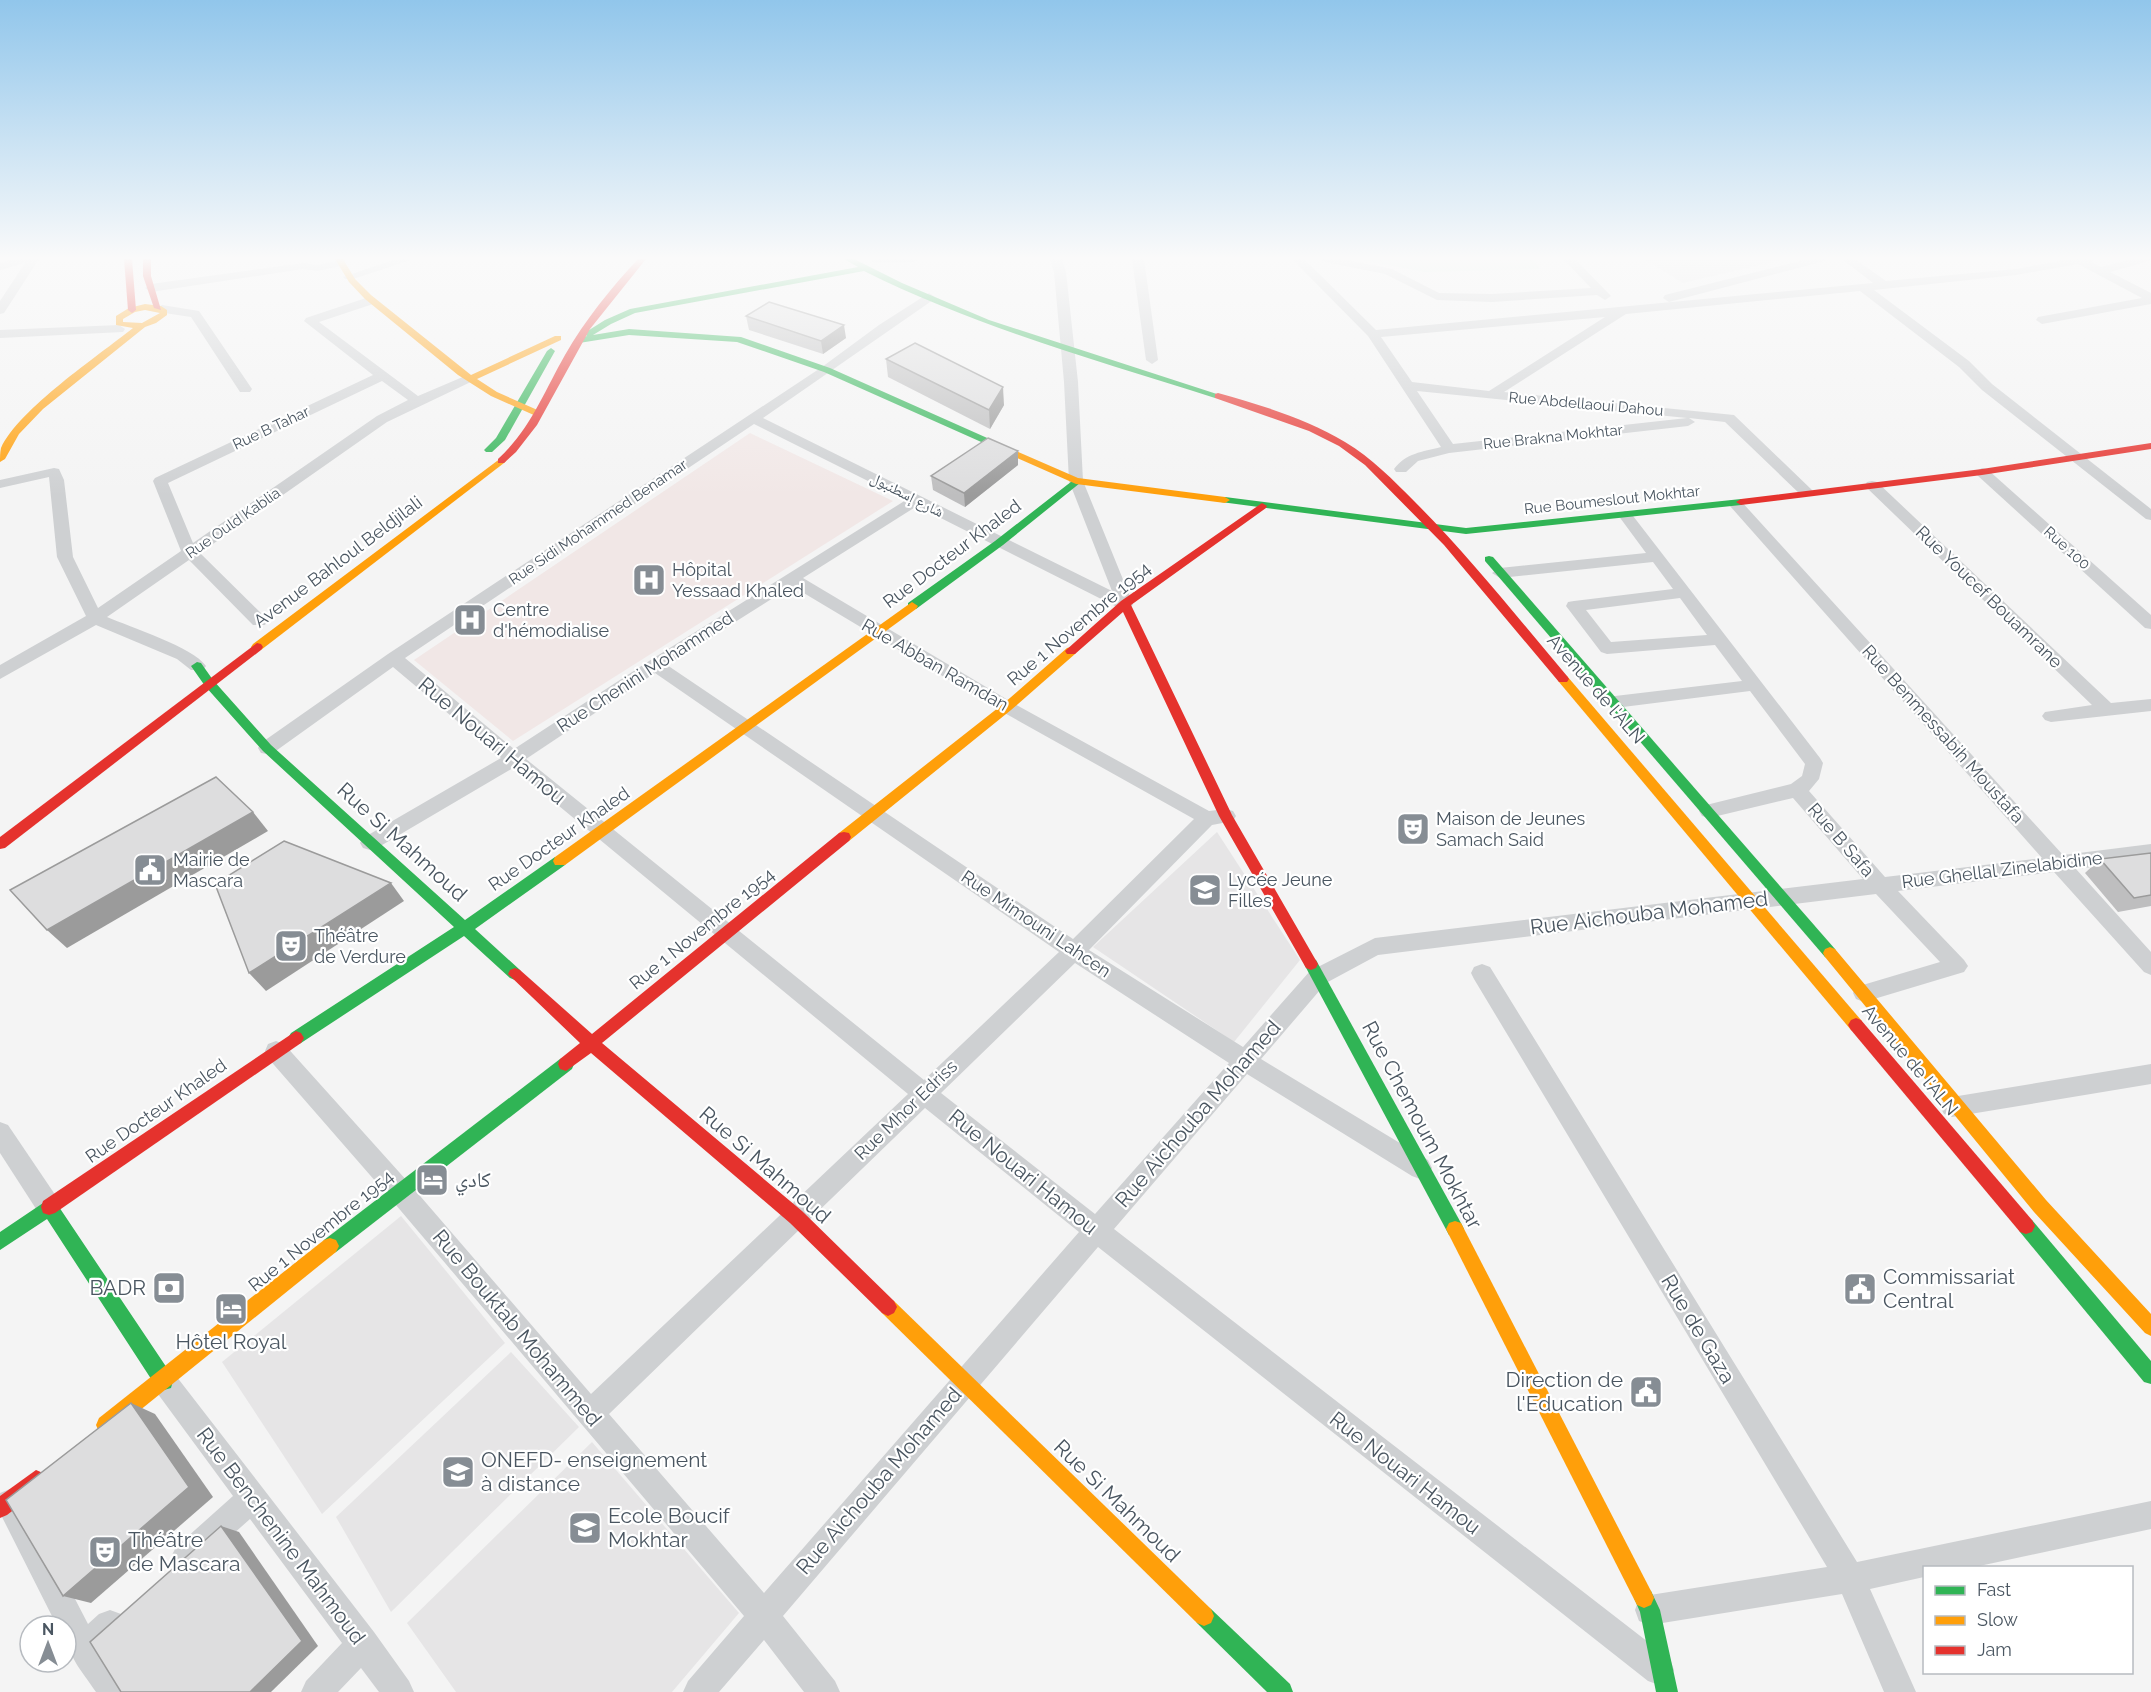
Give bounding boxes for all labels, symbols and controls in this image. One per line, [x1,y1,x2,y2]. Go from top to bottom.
street label: Rue Abdellaoui Dahou [1508,388,1664,420]
street label: Rue B Tahar [230,402,313,454]
street label: Rue Brakna Mokhtar [1482,421,1624,453]
street label: Rue Sidi Mohammed Benamar [505,455,691,589]
street label: شارع إسطنبول [867,469,947,522]
street label: Rue Boumeslout Mokhtar [1523,482,1702,518]
street label: Rue Ould Kablia [182,484,284,562]
street label: Avenue Bahloul Beldjilali [249,491,426,632]
street label: Rue Docteur Khaled [879,495,1025,612]
street label: Rue Youcef Bouamrane [1912,521,2067,672]
street label: Rue 100 [2040,523,2094,573]
street label: Rue 1 Novembre 1954 [1003,557,1155,690]
place label: Hôpital Yessaad Khaled [672,559,804,601]
hospital icon: Hôpital Yessaad Khaled [631,562,667,598]
place label: Centre d'hémodialise [493,599,609,641]
hospital icon: Centre d'hémodialise [452,602,488,638]
street label: Rue Chenini Mohammed [553,607,737,736]
street label: Rue Abban Ramdan [858,614,1012,715]
street label: Avenue de l'ALN [1543,630,1649,748]
street label: Rue Benmessabih Moustafa [1858,640,2029,827]
street label: Rue Nouari Hamou [414,672,571,810]
street label: Rue Si Mahmoud [332,777,472,906]
street label: Rue Docteur Khaled [484,782,633,895]
street label: Rue B Safa [1804,799,1879,881]
place label: Maison de Jeunes Samach Said [1436,808,1586,850]
theatre icon: Maison de Jeunes Samach Said [1395,811,1431,847]
street label: Rue Ghellal Zinelabidine [1900,847,2104,892]
place label: Mairie de Mascara [173,849,250,891]
public building icon: Mairie de Mascara [132,852,168,888]
street label: Rue 1 Novembre 1954 [625,864,779,994]
street label: Rue Mimouni Lahcen [958,866,1115,981]
place label: Lycée Jeune Filles [1228,869,1333,911]
school or university icon: Lycée Jeune Filles [1187,872,1223,908]
street label: Rue Aichouba Mohamed [1529,886,1769,940]
place label: Théâtre de Verdure [314,925,406,967]
theatre icon: Théâtre de Verdure [273,928,309,964]
street label: Avenue de l'ALN [1858,1000,1963,1119]
street label: Rue Aichouba Mohamed [1110,1015,1286,1212]
street label: Rue Chemoum Mokhtar [1357,1017,1488,1233]
street label: Rue Docteur Khaled [81,1054,230,1167]
street label: Rue Mhor Edriss [850,1055,962,1164]
street label: Rue Si Mahmoud [695,1101,836,1228]
street label: Rue Nouari Hamou [944,1104,1103,1239]
hotel icon: كادي [414,1162,450,1198]
street label: Rue 1 Novembre 1954 [244,1166,398,1296]
place label: كادي [455,1167,491,1196]
street label: Rue Bouktab Mohammed [428,1224,607,1431]
place label: Commissariat Central [1883,1264,2015,1313]
bank icon: BADR [151,1270,187,1306]
street label: Rue de Gaza [1656,1270,1741,1388]
public building icon: Commissariat Central [1842,1271,1878,1307]
place label: BADR [89,1275,146,1300]
hotel icon: Hôtel Royal [213,1291,249,1327]
place label: Hôtel Royal [176,1329,287,1354]
place label: Direction de l'Education [1505,1367,1623,1416]
public building icon: Direction de l'Education [1628,1374,1664,1410]
street label: Rue Aichouba Mohamed [791,1382,967,1579]
street label: Rue Nouari Hamou [1325,1406,1486,1539]
street label: Rue Benchenine Mahmoud [192,1423,371,1649]
street label: Rue Si Mahmoud [1049,1434,1186,1567]
place label: ONEFD- enseignement à distance [481,1447,707,1496]
school or university icon: ONEFD- enseignement à distance [440,1454,476,1490]
place label: Ecole Boucif Mokhtar [608,1503,731,1552]
school or university icon: Ecole Boucif Mokhtar [567,1510,603,1546]
place label: Théâtre de Mascara [128,1527,240,1576]
theatre icon: Théâtre de Mascara [87,1534,123,1570]
legend [1923,1566,2133,1674]
text: Fast [1977,1579,2011,1600]
text: Slow [1977,1609,2018,1630]
north arrow [18,1614,78,1674]
text: N [42,1620,54,1639]
text: Jam [1977,1639,2012,1660]

